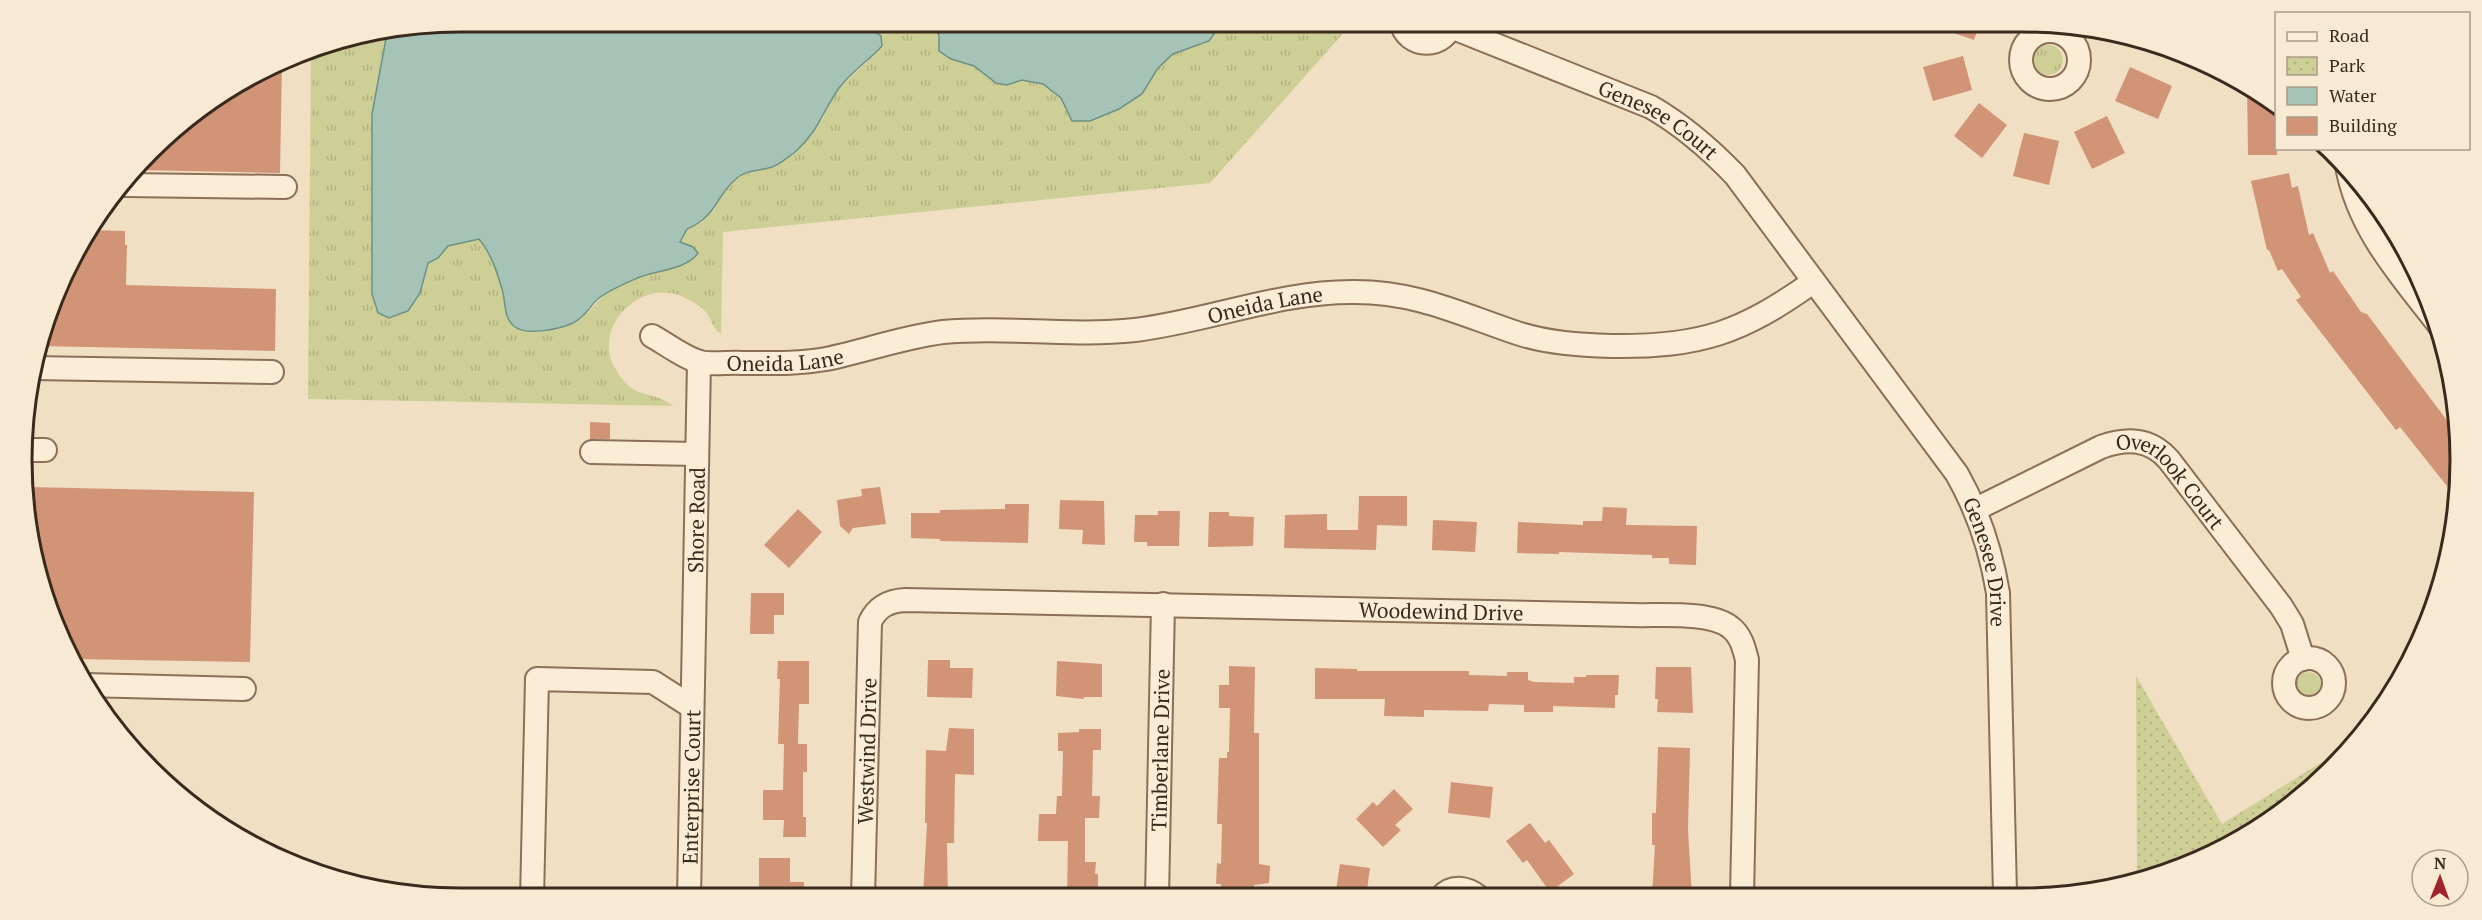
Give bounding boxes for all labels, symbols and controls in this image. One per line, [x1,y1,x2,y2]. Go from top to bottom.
legend [2275,12,2470,150]
text: Road [2329,23,2369,47]
text: Park [2329,53,2366,77]
street label: Genesee Court [1594,73,1725,166]
text: Water [2329,83,2376,107]
text: Building [2329,113,2397,137]
street label: Oneida Lane [1204,279,1324,330]
street label: Oneida Lane [726,342,846,377]
street label: Overlook Court [2114,427,2231,535]
street label: Shore Road [681,467,711,573]
street label: Genesee Drive [1957,492,2013,627]
street label: Woodewind Drive [1358,595,1524,627]
street label: Timberlane Drive [1144,668,1176,832]
street label: Westwind Drive [851,677,883,825]
street label: Enterprise Court [676,709,707,865]
north arrow [2410,848,2470,908]
text: N [2434,852,2447,874]

